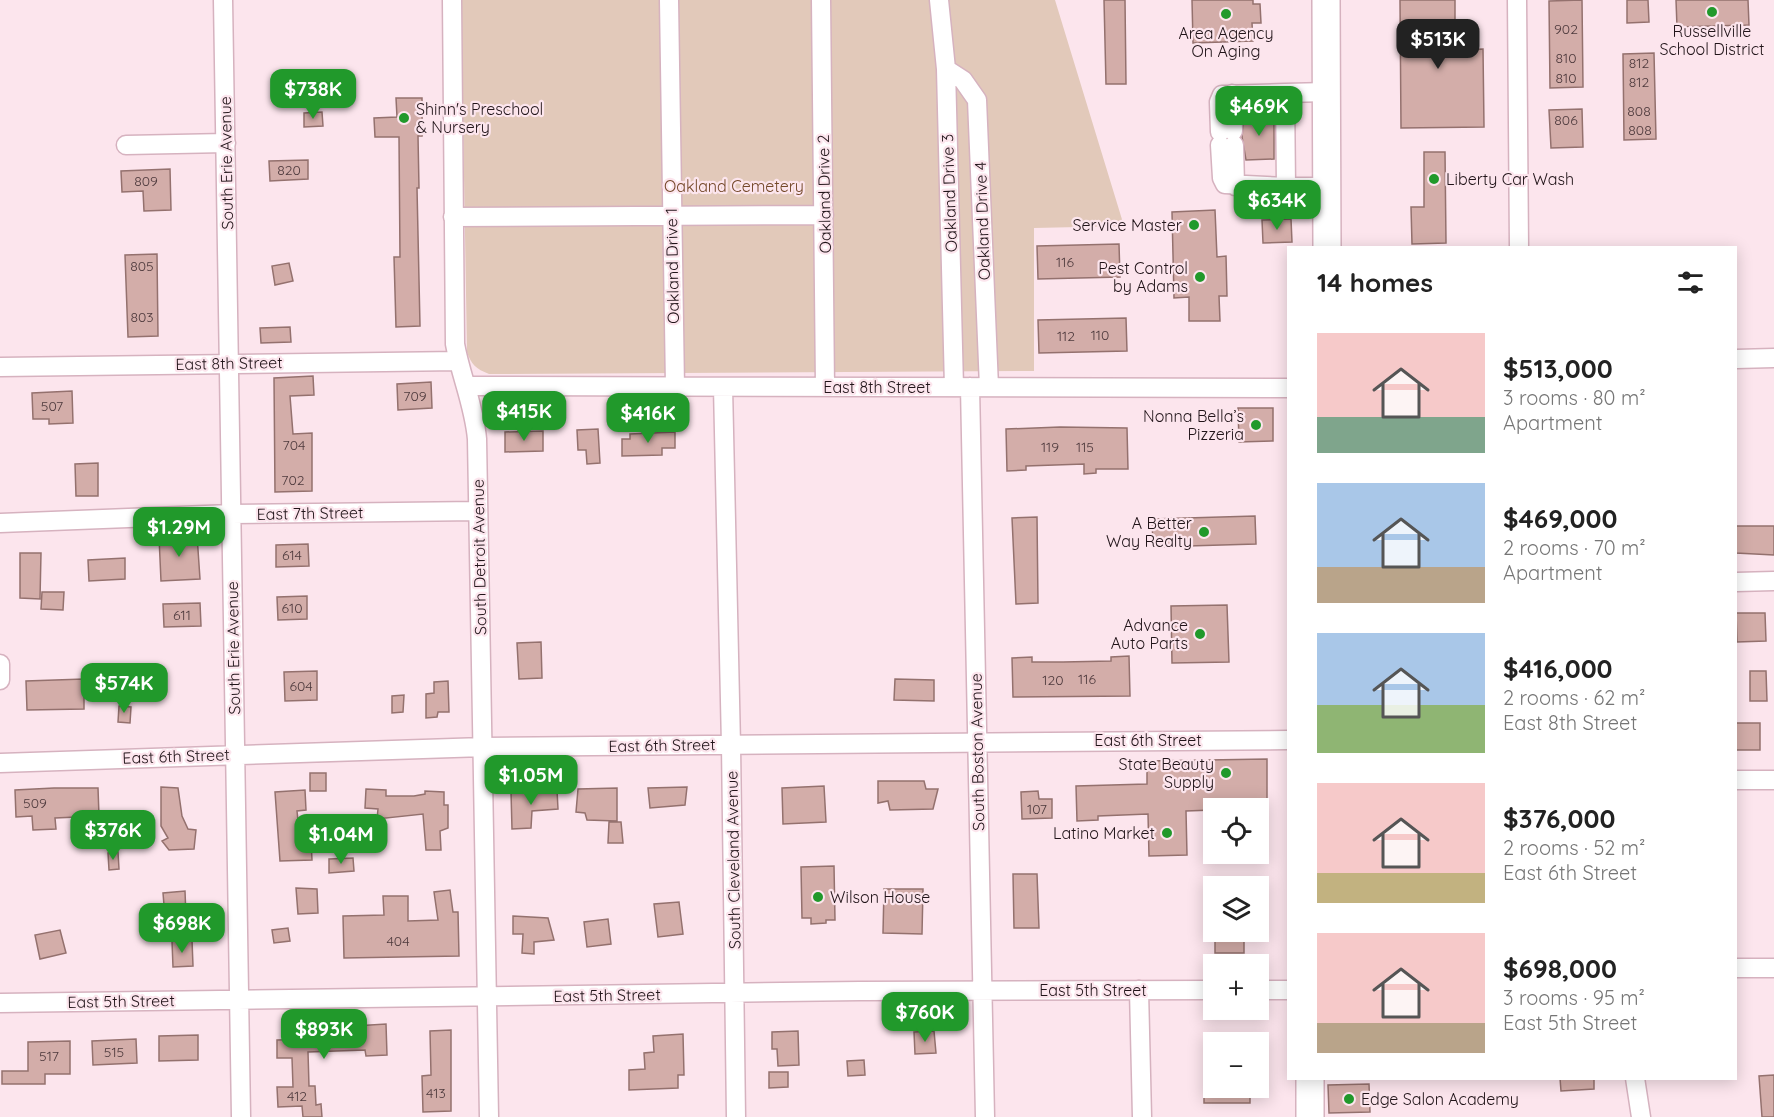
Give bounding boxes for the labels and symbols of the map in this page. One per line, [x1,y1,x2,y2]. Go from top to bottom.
marker: Russellville School District [1705,5,1719,19]
marker: Area Agency On Aging [1219,7,1233,21]
pin: $513K [1396,19,1480,70]
house number: 902 [1554,20,1578,38]
place label: Russellville School District [1660,21,1764,59]
place label: Area Agency On Aging [1178,23,1274,61]
house number: 810 [1555,49,1577,67]
house number: 812 [1629,54,1649,72]
pin: $738K [271,69,355,120]
house number: 810 [1555,69,1577,87]
house number: 812 [1629,73,1649,91]
pin: $469K [1217,86,1301,137]
street label: South Erie Avenue [215,96,237,230]
place label: Shinn's Preschool & Nursery [416,99,543,137]
house number: 808 [1627,102,1651,120]
marker: Shinn's Preschool & Nursery [397,111,411,125]
house number: 806 [1554,111,1578,129]
house number: 808 [1628,121,1652,139]
street label: Oakland Drive 3 [937,133,961,253]
street label: Oakland Drive 2 [813,134,835,254]
house number: 820 [277,161,301,179]
street label: Oakland Drive 4 [970,161,994,281]
place label: Liberty Car Wash [1446,169,1574,189]
house number: 809 [134,172,158,190]
marker: Liberty Car Wash [1427,172,1441,186]
park label: Oakland Cemetery [664,176,804,196]
pin: $634K [1235,180,1319,231]
street label: Oakland Drive 1 [661,208,683,324]
place label: Service Master [1072,215,1182,235]
marker: Service Master [1187,218,1201,232]
house number: 116 [1056,253,1074,271]
house number: 805 [130,257,154,275]
place label: Pest Control by Adams [1098,258,1188,296]
marker: Pest Control by Adams [1193,270,1207,284]
house number: 803 [130,308,154,326]
house number: 110 [1091,326,1109,344]
house number: 112 [1057,327,1075,345]
street label: East 8th Street [175,352,283,374]
street label: East 8th Street [823,377,931,397]
house number: 709 [403,387,427,405]
pin: $415K [482,391,566,442]
pin: $416K [606,393,690,444]
house number: 507 [41,397,63,415]
place label: Nonna Bella’s Pizzeria [1143,406,1244,444]
marker: Nonna Bella’s Pizzeria [1249,418,1263,432]
house number: 704 [283,436,305,454]
house number: 119 [1041,438,1059,456]
house number: 115 [1076,438,1094,456]
house number: 702 [281,471,305,489]
street label: South Detroit Avenue [468,479,490,635]
street label: East 7th Street [256,502,364,524]
pin: $1.29M [130,507,228,558]
place label: A Better Way Realty [1106,513,1192,551]
marker: A Better Way Realty [1197,525,1211,539]
house number: 614 [282,546,302,564]
street label: South Erie Avenue [222,581,244,715]
house number: 610 [282,599,302,617]
house number: 611 [173,606,191,624]
place label: Advance Auto Parts [1111,615,1188,653]
marker: Advance Auto Parts [1193,627,1207,641]
pin: $574K [82,663,166,714]
house number: 116 [1078,670,1096,688]
house number: 120 [1042,671,1064,689]
street label: South Boston Avenue [966,673,988,831]
house number: 604 [289,677,313,695]
street label: East 6th Street [1094,730,1202,750]
street label: East 6th Street [608,734,716,756]
street label: East 6th Street [122,744,230,768]
place label: State Beauty Supply [1118,754,1214,792]
pin: $1.05M [482,755,580,806]
marker: State Beauty Supply [1219,766,1233,780]
street label: South Cleveland Avenue [721,771,745,949]
house number: 509 [23,794,47,812]
house number: 107 [1027,800,1047,818]
pin: $376K [71,810,155,861]
pin: $1.04M [292,814,390,865]
place label: Latino Market [1053,823,1155,843]
marker: Latino Market [1160,826,1174,840]
place label: Wilson House [830,887,930,907]
marker: Wilson House [811,890,825,904]
pin: $698K [140,903,224,954]
house number: 404 [386,932,410,950]
street label: East 5th Street [1039,980,1147,1000]
street label: East 5th Street [553,984,661,1006]
street label: East 5th Street [67,990,175,1012]
pin: $760K [883,992,967,1043]
pin: $893K [282,1009,366,1060]
house number: 515 [104,1043,124,1061]
house number: 517 [39,1047,59,1065]
house number: 413 [426,1084,446,1102]
house number: 412 [287,1087,307,1105]
place label: Edge Salon Academy [1361,1089,1519,1109]
marker: Edge Salon Academy [1342,1092,1356,1106]

